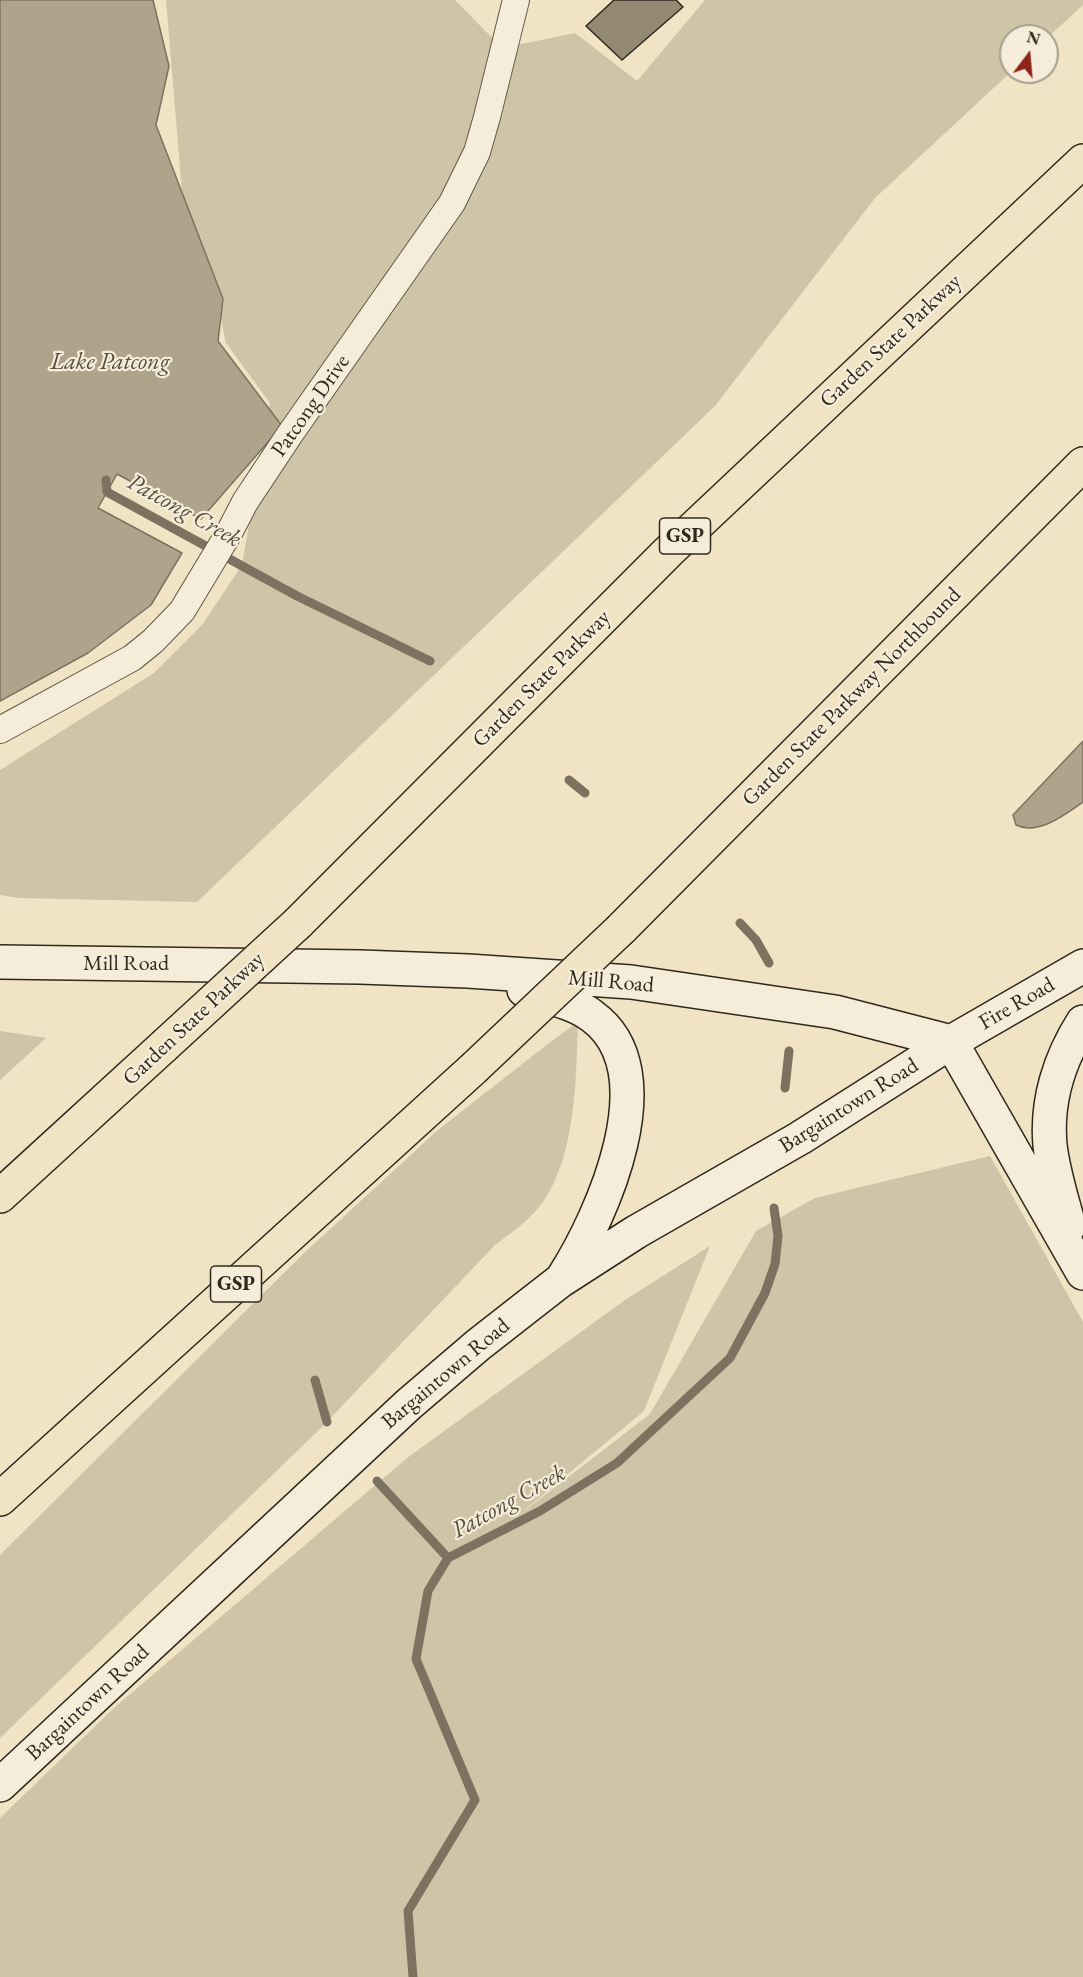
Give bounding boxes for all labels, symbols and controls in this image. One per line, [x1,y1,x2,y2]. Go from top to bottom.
north arrow [999,24,1059,84]
text: N [1024,26,1043,50]
street label: Garden State Parkway [815,269,967,413]
water label: Lake Patcong [50,348,170,376]
street label: Patcong Drive [266,350,356,462]
water label: Patcong Creek [122,468,246,554]
road number: GSP [660,518,710,554]
street label: Garden State Parkway Northbound [737,582,967,812]
street label: Garden State Parkway [468,605,616,753]
street label: Garden State Parkway [118,947,270,1091]
street label: Mill Road [83,951,169,977]
street label: Mill Road [567,965,655,999]
street label: Fire Road [974,972,1060,1036]
street label: Bargaintown Road [775,1053,923,1159]
road number: GSP [210,1266,262,1302]
street label: Bargaintown Road [377,1313,515,1435]
water label: Patcong Creek [447,1459,571,1545]
street label: Bargaintown Road [21,1639,155,1767]

